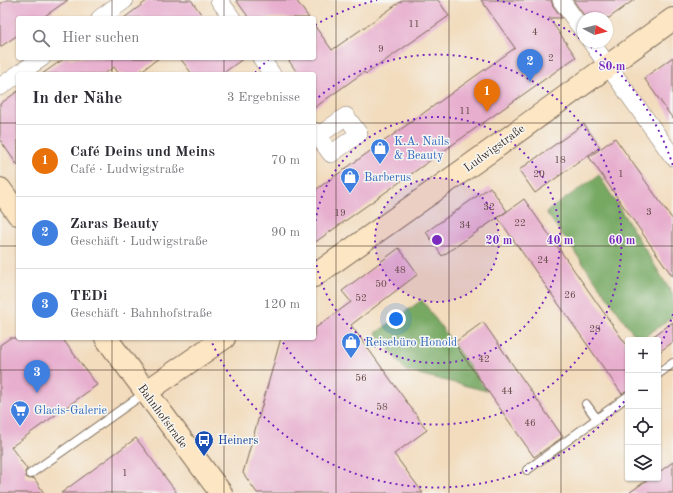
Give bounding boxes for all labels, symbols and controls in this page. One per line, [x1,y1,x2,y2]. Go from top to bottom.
north arrow [577,12,613,48]
search box [16,16,316,60]
house number: 11 [408,19,420,29]
icon: search [30,27,52,49]
house number: 4 [532,27,538,37]
text: Hier suchen [62,31,139,46]
house number: 9 [378,44,384,54]
pin: 2 [517,49,543,82]
house number: 2 [548,53,554,63]
text: 80 m [599,61,626,73]
pin: 1 [474,79,500,112]
text: In der Nähe [32,90,122,107]
text: 3 Ergebnisse [227,91,300,104]
house number: 11 [459,106,471,116]
street label: Ludwigstraße [462,123,528,175]
place label: K.A. Nails & Beauty [394,136,449,162]
shop icon: K.A. Nails & Beauty [369,137,391,165]
text: Café Deins und Meins [70,145,215,160]
text: 1 [41,154,49,167]
text: 70 m [271,154,300,167]
house number: 18 [554,155,566,165]
text: Café · Ludwigstraße [70,163,184,176]
shop icon: Barberus [339,166,361,194]
house number: 20 [533,169,545,179]
house number: 1 [618,169,624,179]
place label: Barberus [364,172,411,184]
house number: 32 [483,202,495,212]
house number: 3 [646,207,652,217]
house number: 19 [334,208,346,218]
text: Zaras Beauty [70,217,159,232]
house number: 22 [514,218,526,228]
house number: 34 [459,220,471,230]
text: 2 [41,226,49,239]
text: 90 m [271,226,300,239]
centre of rings [430,233,444,247]
text: Geschäft · Ludwigstraße [70,235,208,248]
text: 20 m [486,235,513,247]
text: 40 m [547,235,574,247]
text: 60 m [609,235,636,247]
house number: 24 [537,255,549,265]
house number: 48 [394,265,406,275]
house number: 50 [375,279,387,289]
text: TEDi [70,289,107,304]
house number: 26 [564,290,576,300]
house number: 52 [355,293,367,303]
text: 3 [41,298,49,311]
text: 120 m [263,298,300,311]
text: Geschäft · Bahnhofstraße [70,307,212,320]
your location [386,309,406,329]
house number: 28 [589,324,601,334]
shop icon: Reisebüro Honold [340,331,362,359]
place label: Reisebüro Honold [365,337,457,349]
map controls [625,337,661,481]
button: + [625,337,661,373]
house number: 42 [478,354,490,364]
pin: 3 [24,360,50,393]
house number: 56 [355,373,367,383]
button: − [625,373,661,409]
street label: Bahnhofstraße [135,382,190,451]
house number: 44 [501,386,513,396]
supermarket icon: Glacis-Galerie [9,399,31,427]
house number: 58 [376,402,388,412]
place label: Glacis-Galerie [34,405,107,417]
button: locate [625,409,661,445]
house number: 46 [524,418,536,428]
bus stop icon: Heiners [193,429,215,457]
place label: Heiners [218,435,258,447]
button: layers [625,445,661,481]
house number: 1 [122,468,128,478]

